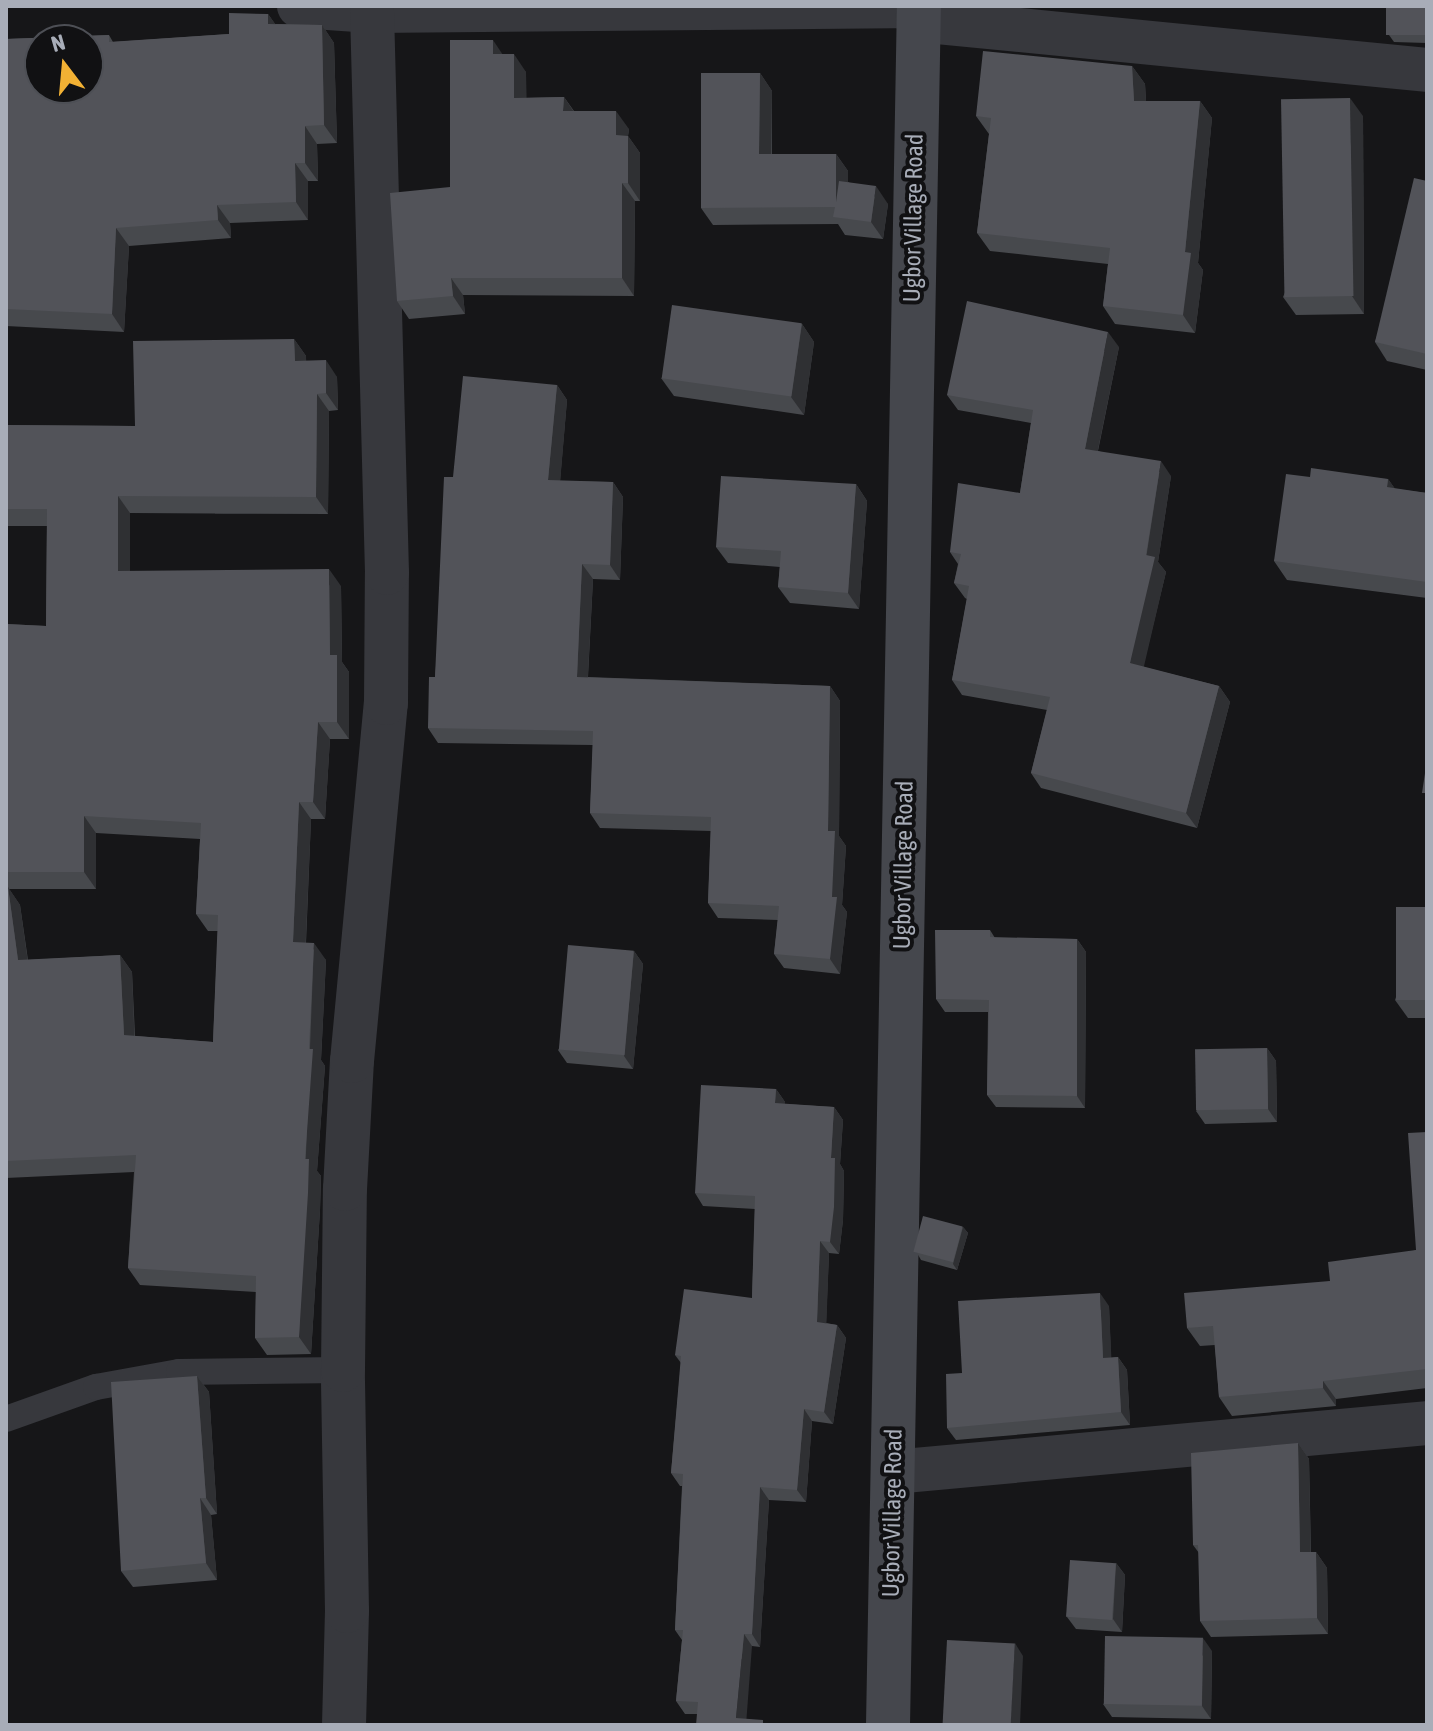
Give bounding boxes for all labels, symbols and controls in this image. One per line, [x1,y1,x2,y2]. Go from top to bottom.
north arrow [24,24,104,104]
text: N [48,29,68,57]
street label: Ugbor Village Road [897,134,929,302]
street label: Ugbor Village Road [887,781,919,949]
street label: Ugbor Village Road [876,1429,908,1597]

